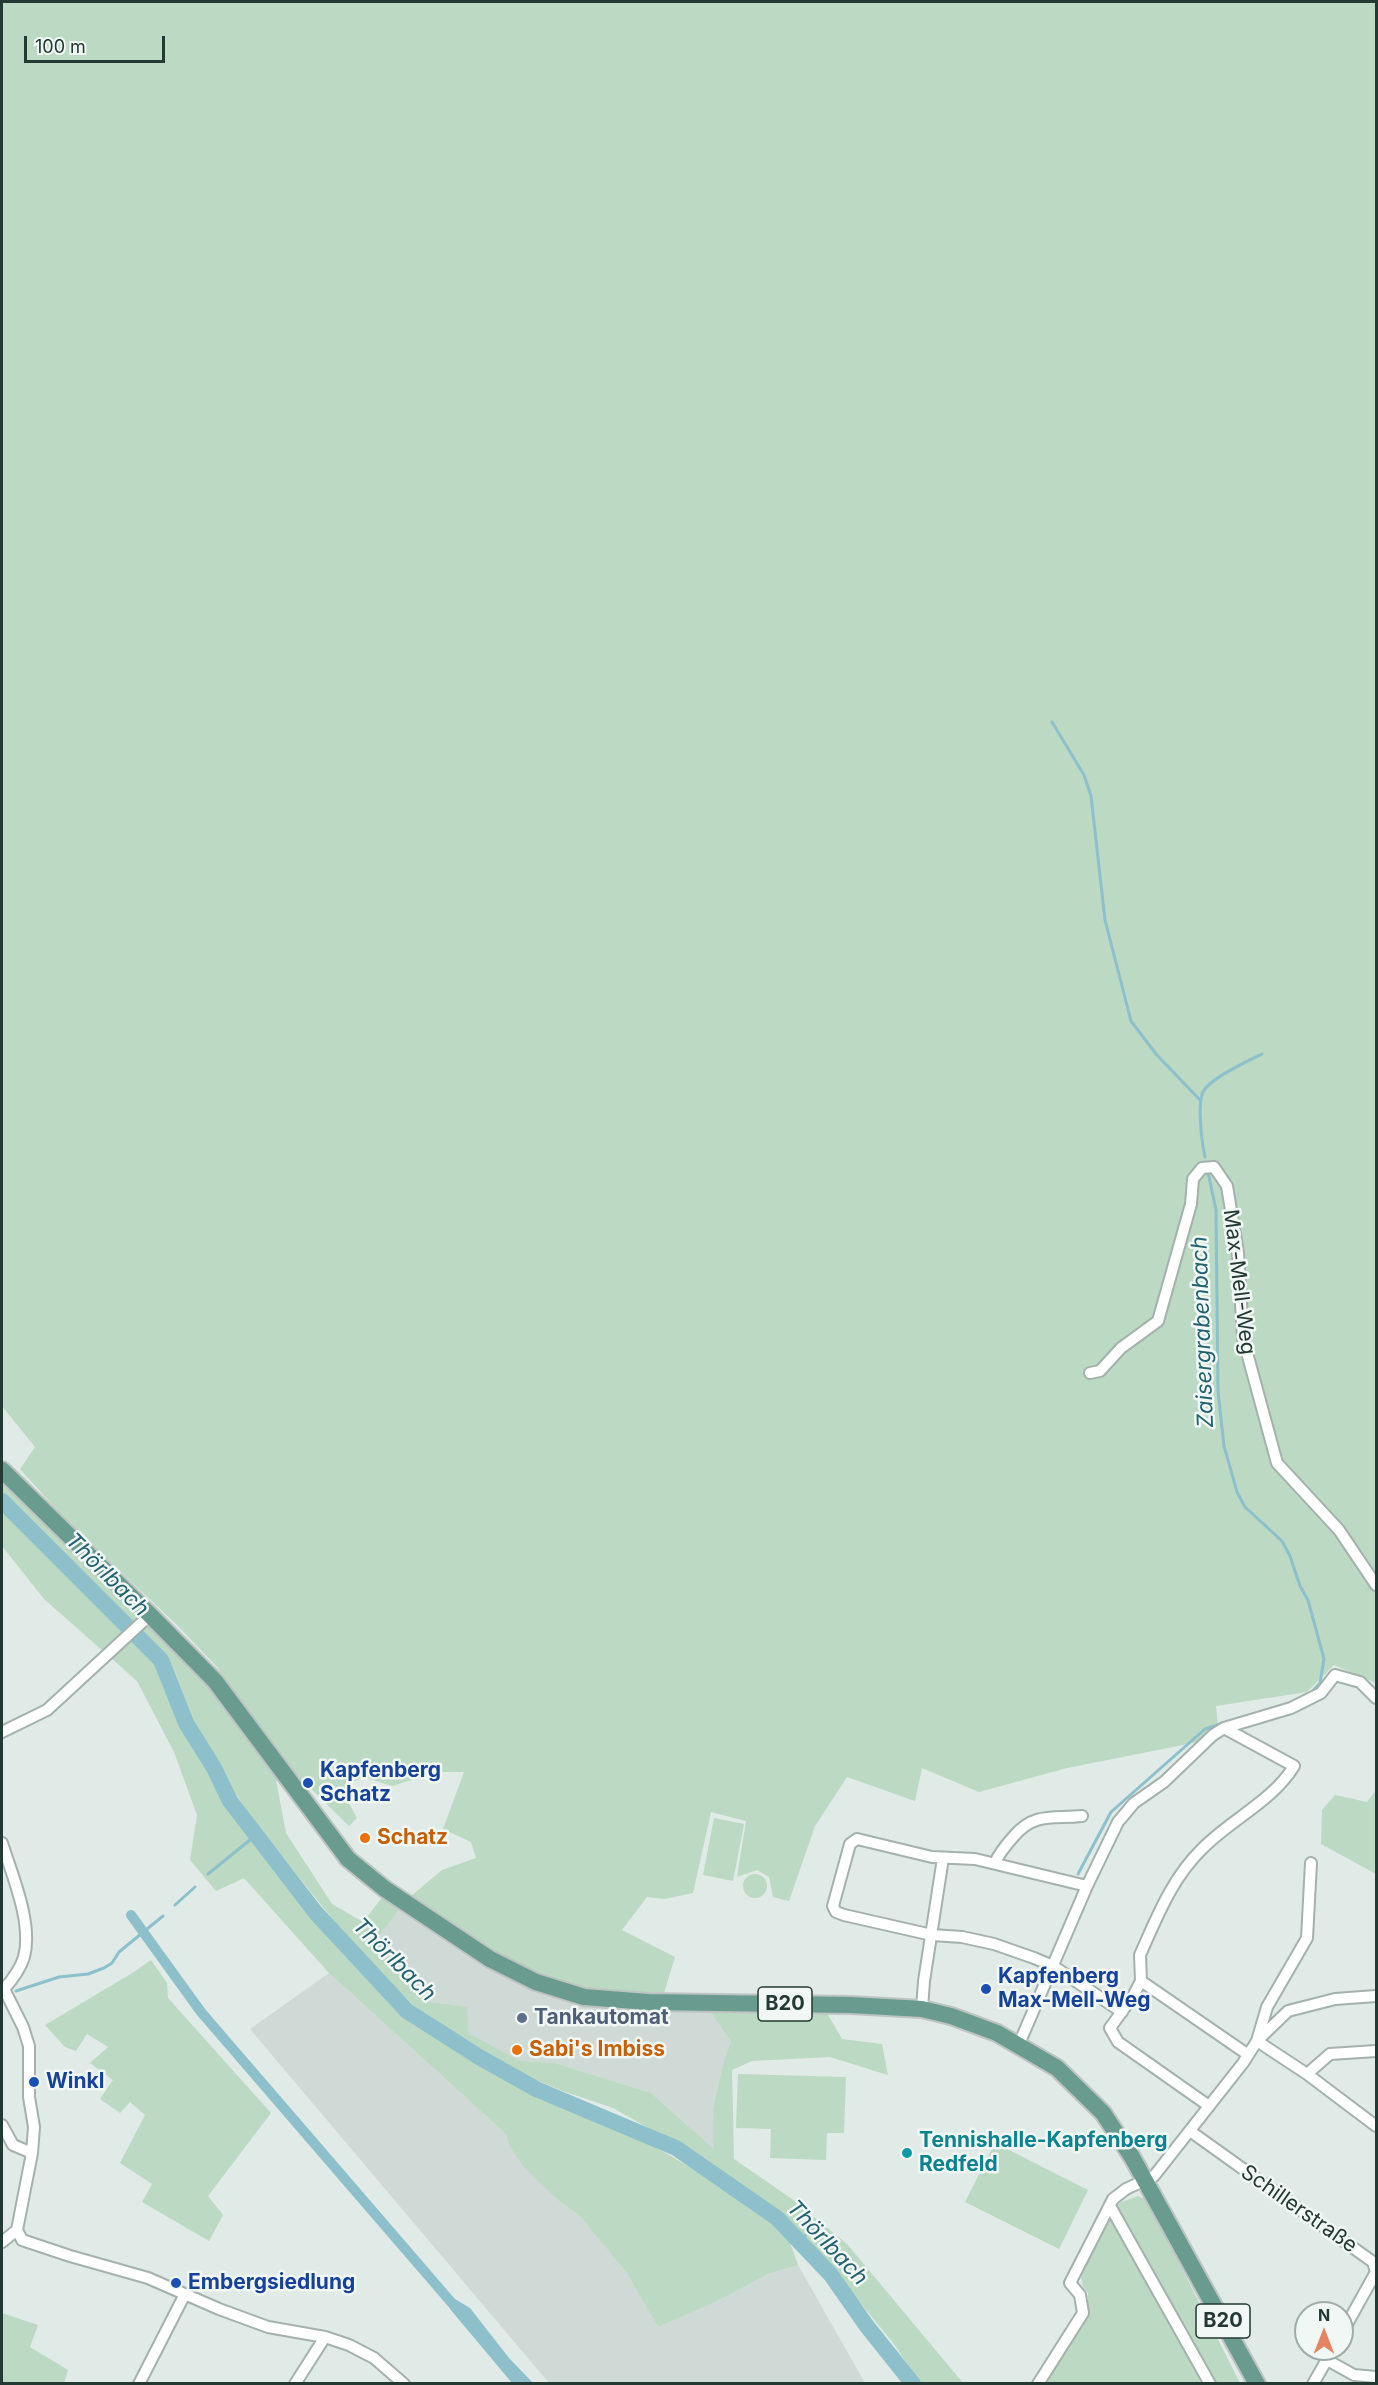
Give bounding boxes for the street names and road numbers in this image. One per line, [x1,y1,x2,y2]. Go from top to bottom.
street label: Max-Mell-Weg [1218,1208,1260,1356]
road number: B20 [758,1987,812,2021]
street label: Schillerstraße [1236,2160,1362,2258]
road number: B20 [1196,2304,1250,2338]

